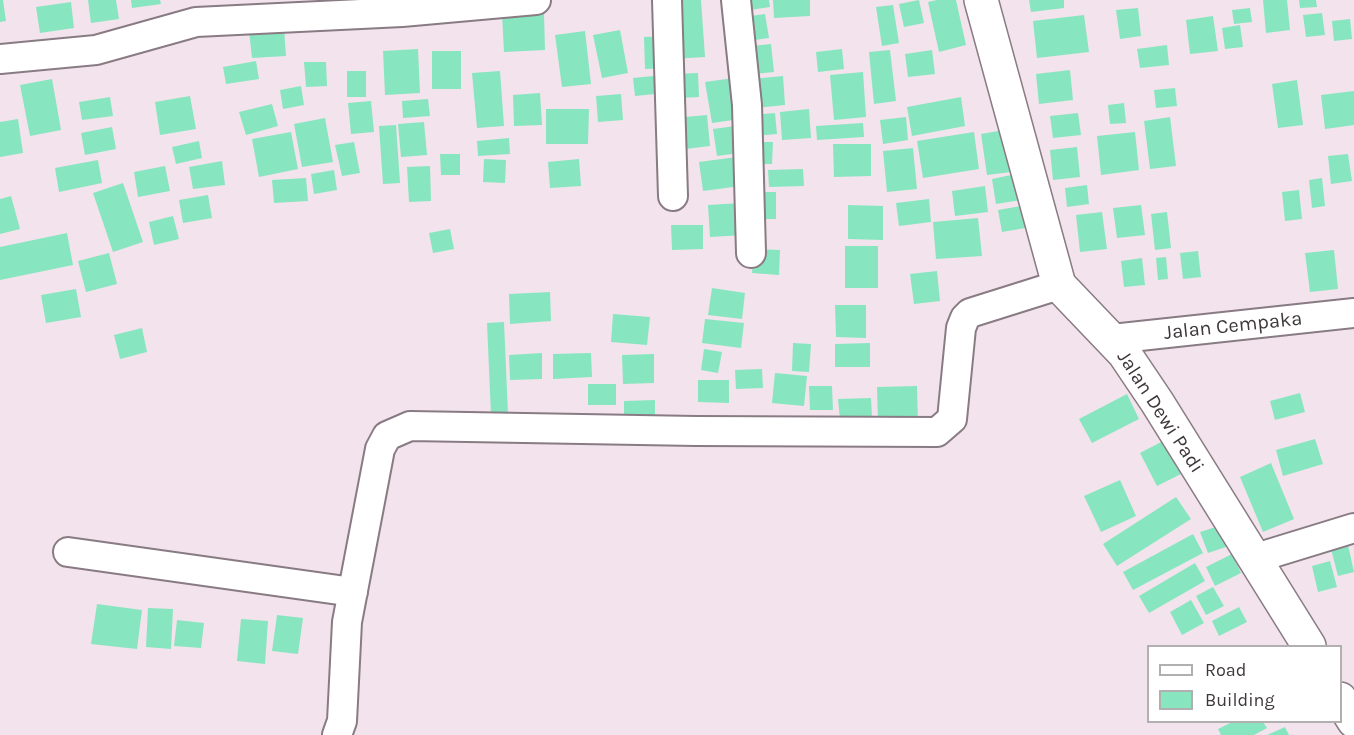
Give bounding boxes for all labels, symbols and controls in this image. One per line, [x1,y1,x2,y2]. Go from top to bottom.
street label: Jalan Cempaka [1163,307,1303,345]
street label: Jalan Dewi Padi [1112,346,1208,478]
legend [1147,645,1342,723]
text: Road [1205,659,1246,681]
text: Building [1205,689,1275,711]

